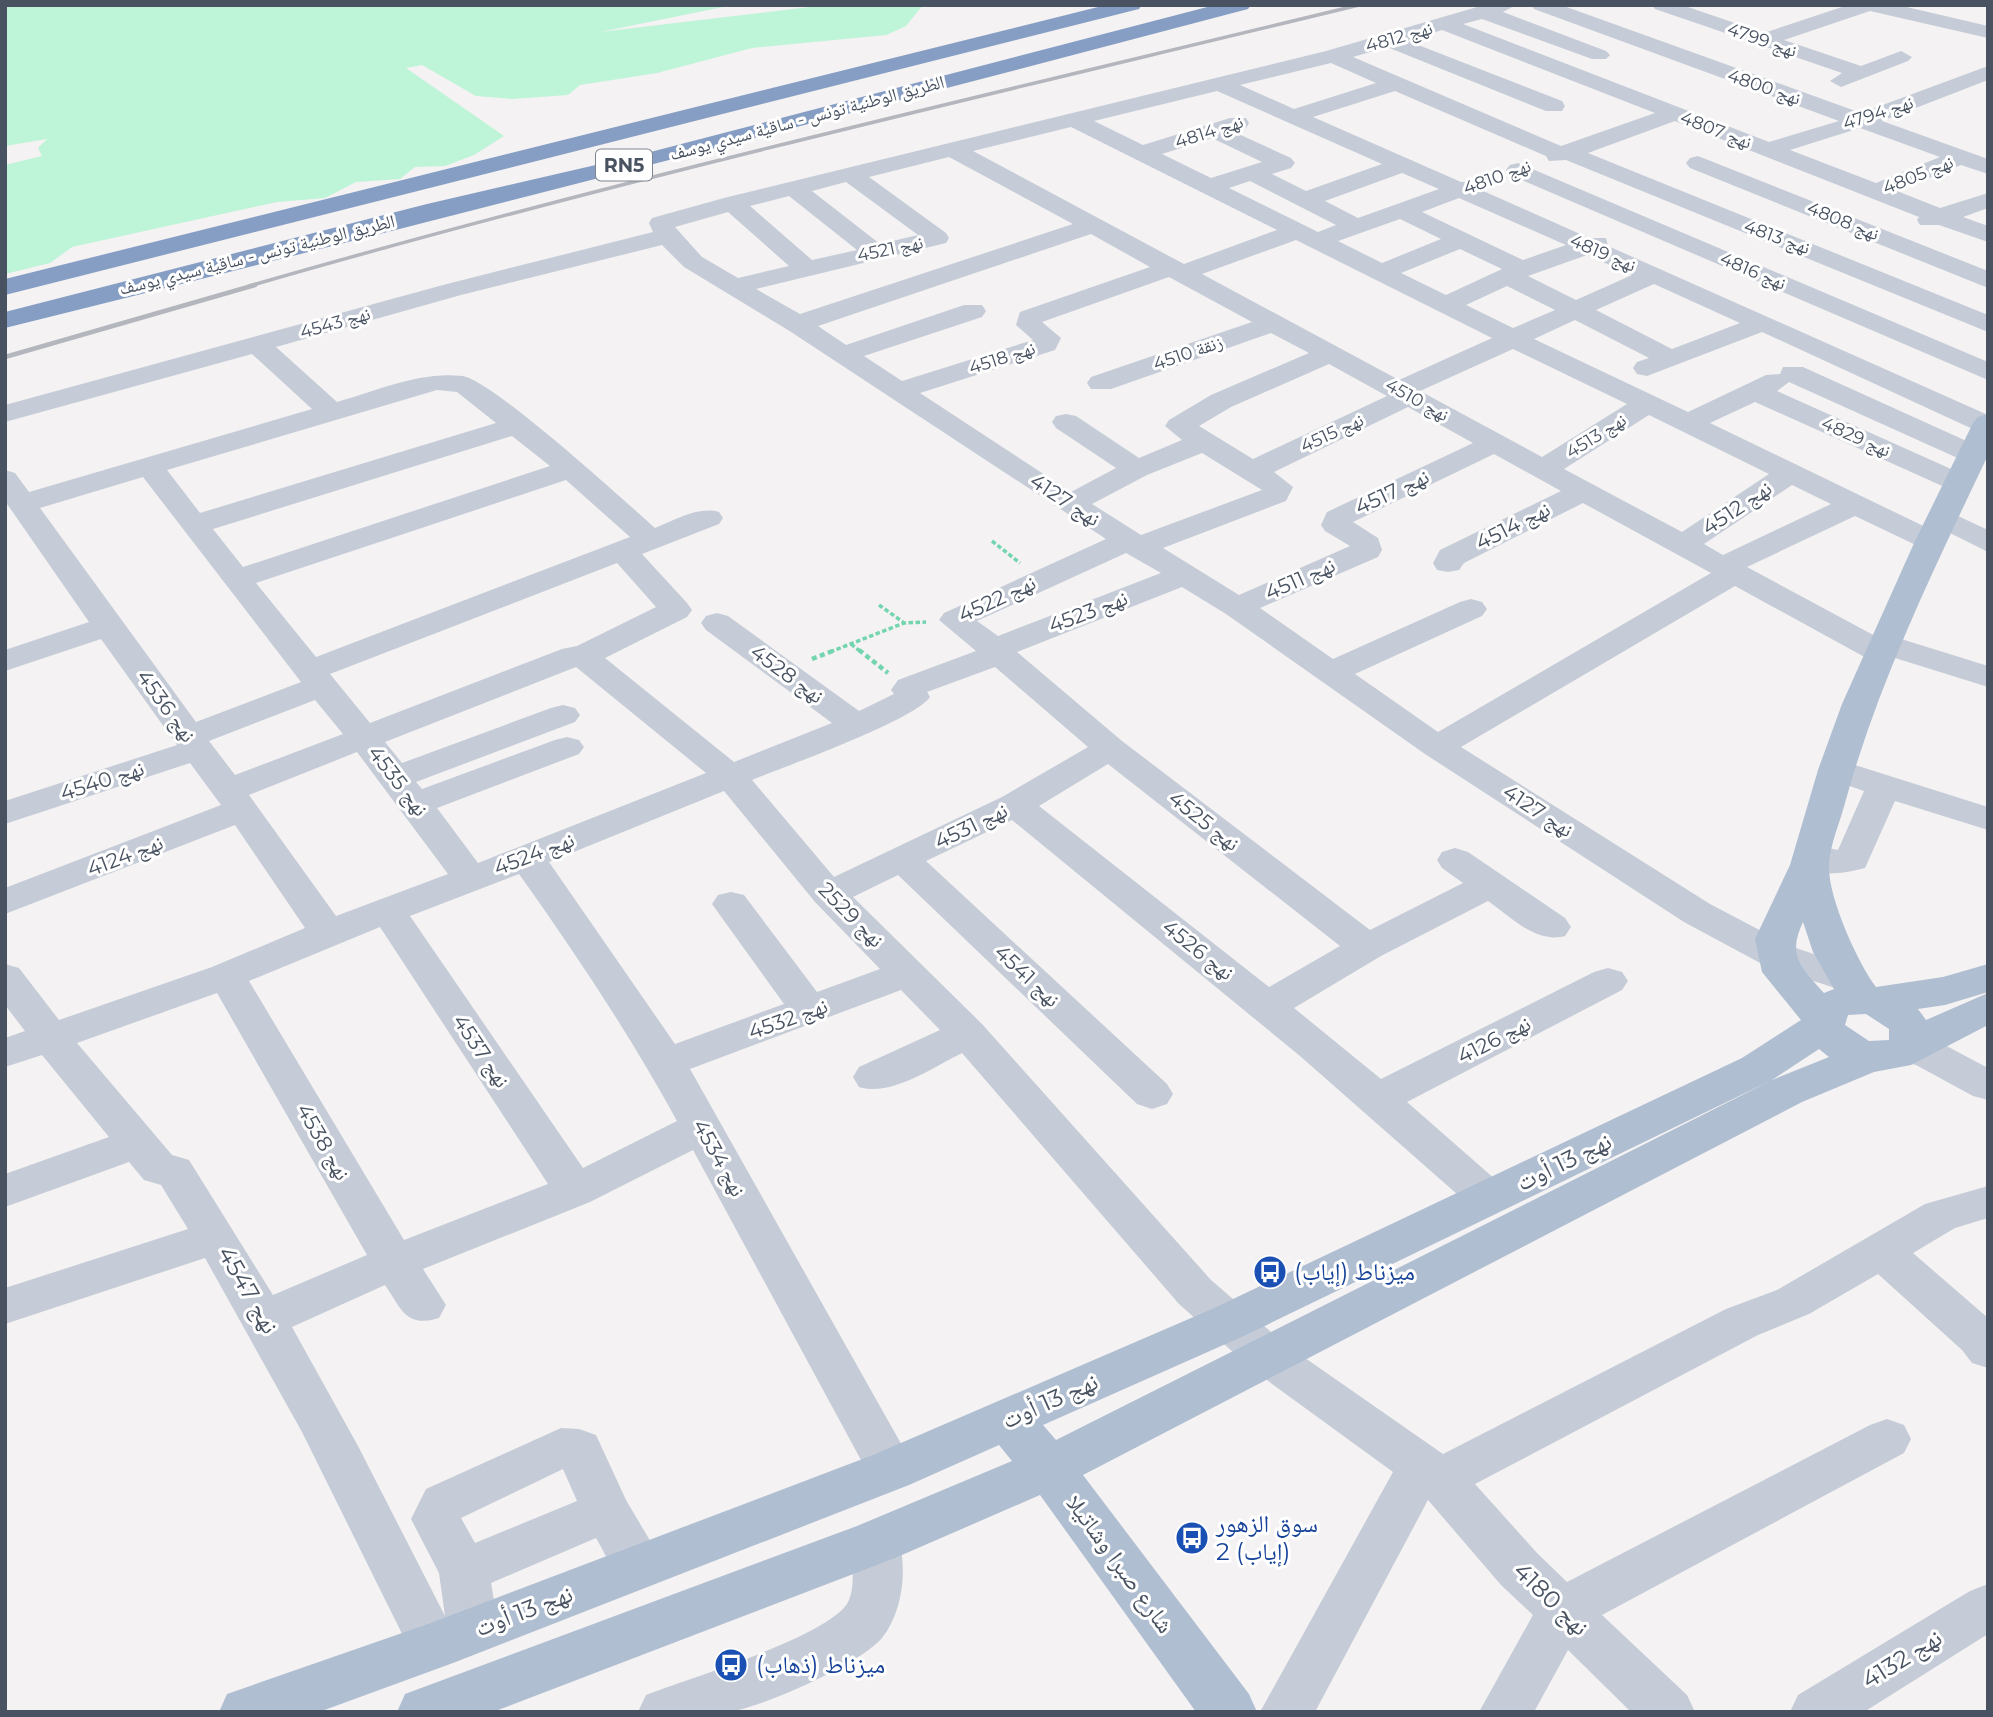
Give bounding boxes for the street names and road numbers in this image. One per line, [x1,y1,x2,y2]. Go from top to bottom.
street label: نهج 4812 [1363,17,1435,58]
street label: نهج 4799 [1724,18,1800,63]
street label: نهج 4800 [1724,64,1804,111]
street label: الطريق الوطنية تونس - ساقية سيدي يوسف [667,71,948,169]
street label: نهج 4794 [1840,91,1916,136]
street label: نهج 4807 [1677,106,1755,155]
street label: نهج 4814 [1172,111,1246,154]
road number: RN5 [596,150,652,181]
street label: نهج 4805 [1879,151,1957,200]
street label: نهج 4810 [1460,155,1534,200]
street label: نهج 4808 [1804,197,1882,246]
street label: الطريق الوطنية تونس - ساقية سيدي يوسف [117,210,398,303]
street label: نهج 4813 [1741,215,1813,260]
street label: نهج 4819 [1566,229,1639,278]
street label: نهج 4521 [855,231,925,268]
street label: نهج 4816 [1716,247,1789,296]
street label: نهج 4543 [297,302,373,345]
street label: زنقة 4510 [1150,331,1226,375]
street label: نهج 4518 [966,337,1038,380]
street label: نهج 4510 [1381,374,1453,427]
street label: نهج 4515 [1297,409,1368,458]
street label: نهج 4513 [1562,409,1631,464]
street label: نهج 4829 [1818,412,1894,463]
street label: نهج 4517 [1351,464,1433,520]
street label: نهج 4127 [1025,468,1105,532]
street label: نهج 4512 [1697,475,1777,541]
street label: نهج 4514 [1471,496,1555,556]
street label: نهج 4511 [1261,552,1339,606]
street label: نهج 4522 [954,570,1040,628]
street label: نهج 4523 [1045,585,1131,639]
street label: نهج 4528 [745,639,829,709]
street label: نهج 4536 [131,665,201,747]
street label: نهج 4535 [362,741,434,821]
street label: نهج 4540 [57,755,147,807]
street label: نهج 4127 [1498,779,1578,843]
street label: نهج 4525 [1163,785,1245,857]
street label: نهج 4531 [930,797,1012,855]
street label: نهج 4524 [490,827,578,881]
street label: نهج 4124 [83,830,167,882]
street label: نهج 2529 [813,877,889,953]
street label: نهج 4526 [1157,914,1239,986]
street label: نهج 4541 [989,939,1065,1013]
street label: نهج 4532 [745,993,831,1045]
street label: نهج 4537 [447,1009,515,1093]
street label: نهج 4126 [1453,1011,1535,1069]
street label: نهج 4538 [291,1099,355,1185]
street label: نهج 4534 [687,1115,751,1201]
street label: نهج 13 أوت [1512,1126,1616,1198]
street label: نهج 4547 [211,1241,285,1339]
street label: نهج 13 أوت [997,1367,1103,1435]
street label: شارع صبرا وشاتيلا [1060,1489,1180,1639]
street label: نهج 4180 [1507,1556,1595,1642]
street label: نهج 13 أوت [471,1579,577,1643]
street label: نهج 4132 [1856,1623,1948,1695]

